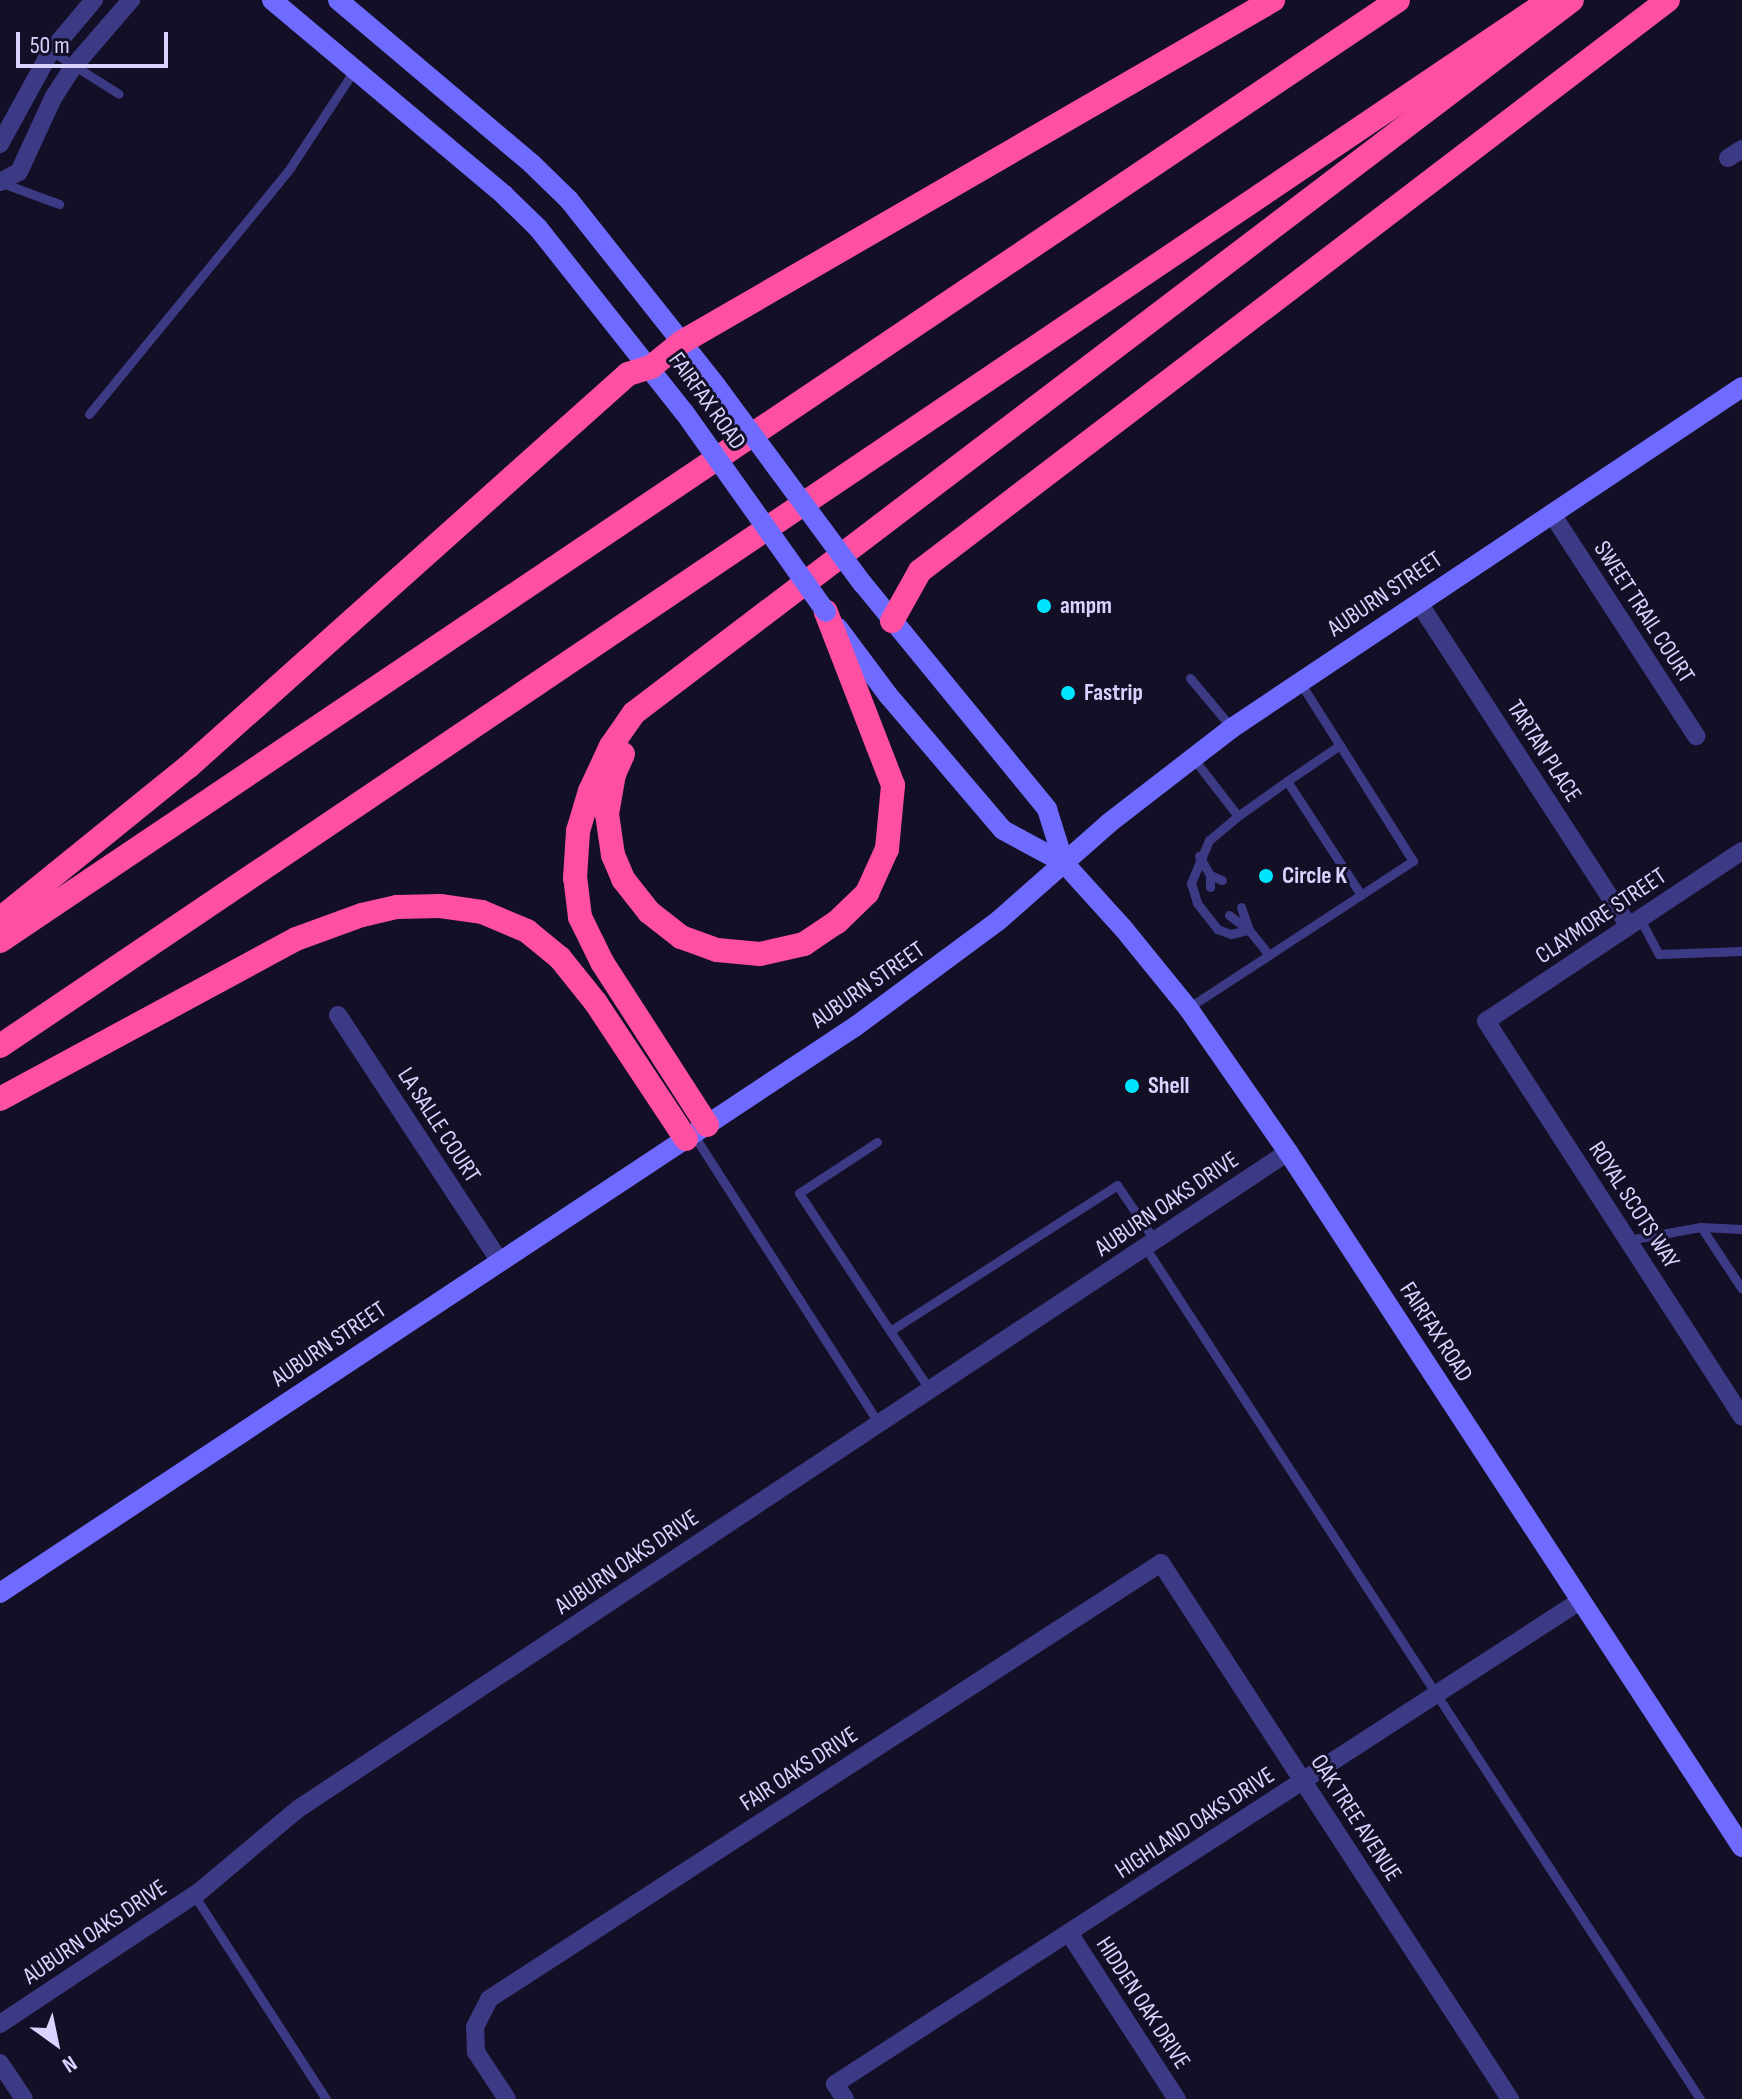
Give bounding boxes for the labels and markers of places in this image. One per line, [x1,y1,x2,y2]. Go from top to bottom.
place label: ampm [1060,592,1112,620]
marker: ampm [1035,597,1053,615]
place label: Fastrip [1084,679,1143,707]
marker: Fastrip [1059,684,1077,702]
place label: Circle K [1282,862,1347,890]
marker: Circle K [1257,867,1275,885]
place label: Shell [1148,1072,1189,1100]
marker: Shell [1123,1077,1141,1095]

